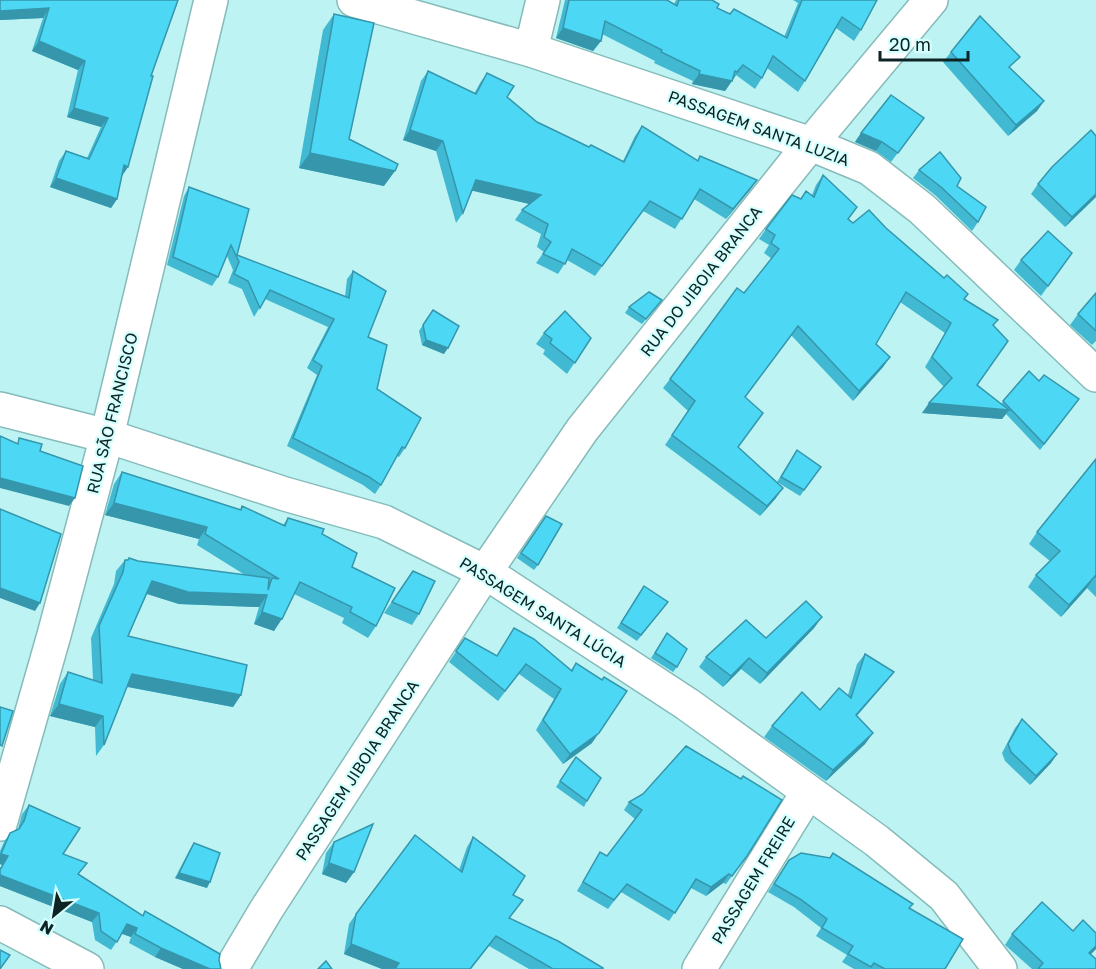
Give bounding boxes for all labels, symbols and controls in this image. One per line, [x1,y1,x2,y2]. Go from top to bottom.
scale bar [880,24,968,62]
text: 20 m [889,33,931,55]
street label: PASSAGEM SANTA LUZIA [666,86,853,170]
street label: RUA DO JIBOIA BRANCA [636,202,766,360]
street label: RUA SÃO FRANCISCO [82,330,142,496]
street label: PASSAGEM SANTA LÚCIA [456,553,630,672]
street label: PASSAGEM JIBOIA BRANCA [291,676,423,864]
street label: PASSAGEM FREIRE [707,813,799,947]
north arrow [24,885,84,945]
text: N [36,916,57,940]

